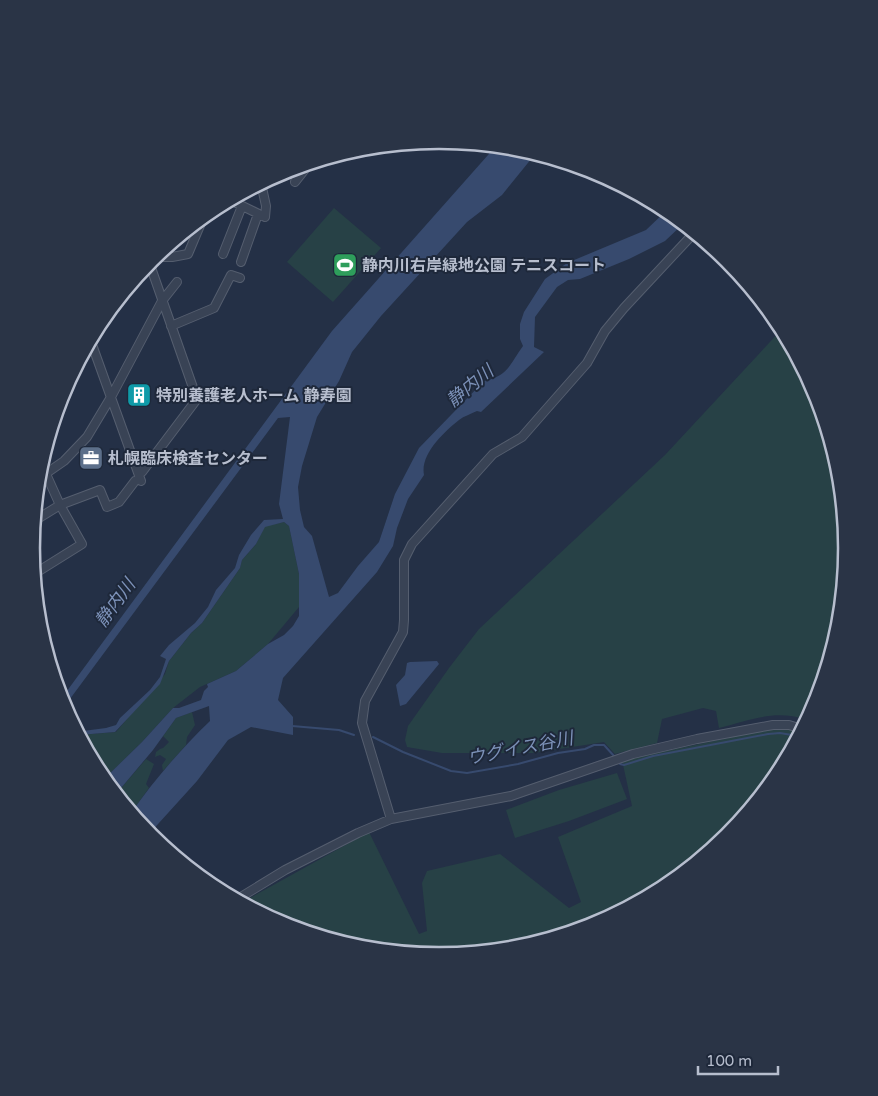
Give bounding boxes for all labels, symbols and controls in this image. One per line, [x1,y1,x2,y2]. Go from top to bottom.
sports icon: 静内川右岸緑地公園 テニスコート [332,252,358,278]
place label: 静内川右岸緑地公園 テニスコート [362,256,606,276]
water label: 静内川 [442,359,499,412]
building icon: 特別養護老人ホーム 静寿園 [126,382,152,408]
place label: 特別養護老人ホーム 静寿園 [156,386,352,406]
office icon: 札幌臨床検査センター [78,445,104,471]
place label: 札幌臨床検査センター [108,449,268,469]
water label: 静内川 [90,573,141,631]
water label: ウグイス谷川 [465,727,577,769]
scale bar [698,1044,778,1076]
text: 100 m [706,1052,752,1070]

